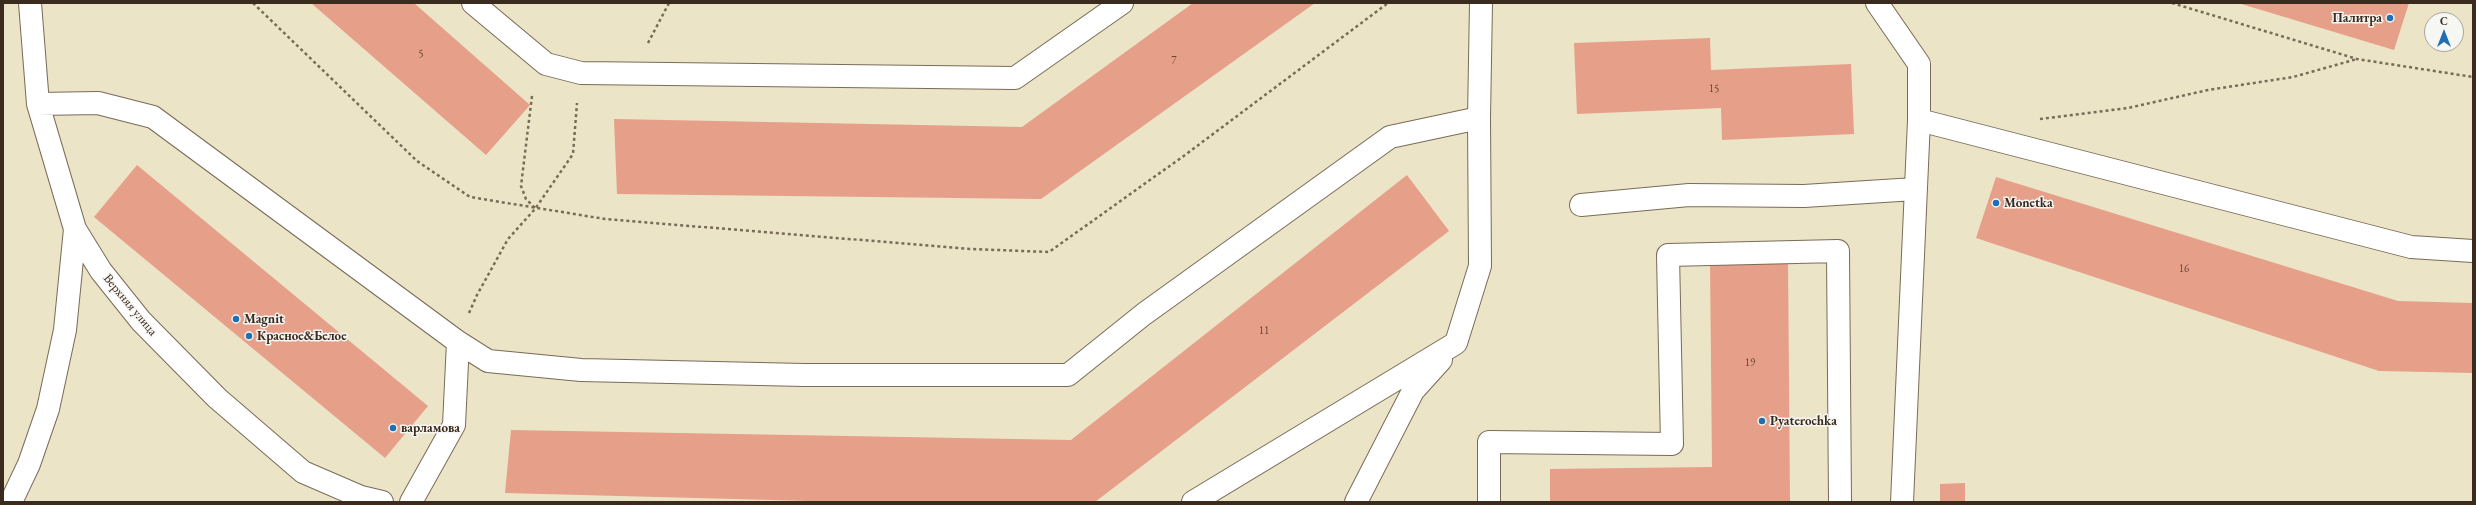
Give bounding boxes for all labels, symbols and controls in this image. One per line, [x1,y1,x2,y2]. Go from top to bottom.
place label: Палитра [2333,10,2382,26]
north arrow [2424,12,2464,52]
marker: Палитра [2385,13,2395,23]
text: С [2440,14,2448,28]
house number: 5 [418,47,424,61]
house number: 7 [1171,54,1177,68]
house number: 15 [1709,82,1719,96]
place label: Monetka [2004,195,2053,211]
marker: Monetka [1991,198,2001,208]
house number: 16 [2179,262,2189,276]
street label: Верхняя улица [100,271,160,339]
place label: Magnit [244,311,284,327]
marker: Magnit [231,314,241,324]
house number: 11 [1259,324,1269,338]
place label: Красное&Белое [257,328,347,344]
marker: Красное&Белое [244,331,254,341]
house number: 19 [1745,356,1755,370]
place label: Pyaterochka [1770,413,1837,429]
marker: Pyaterochka [1757,416,1767,426]
place label: варламова [401,420,460,436]
marker: варламова [388,423,398,433]

